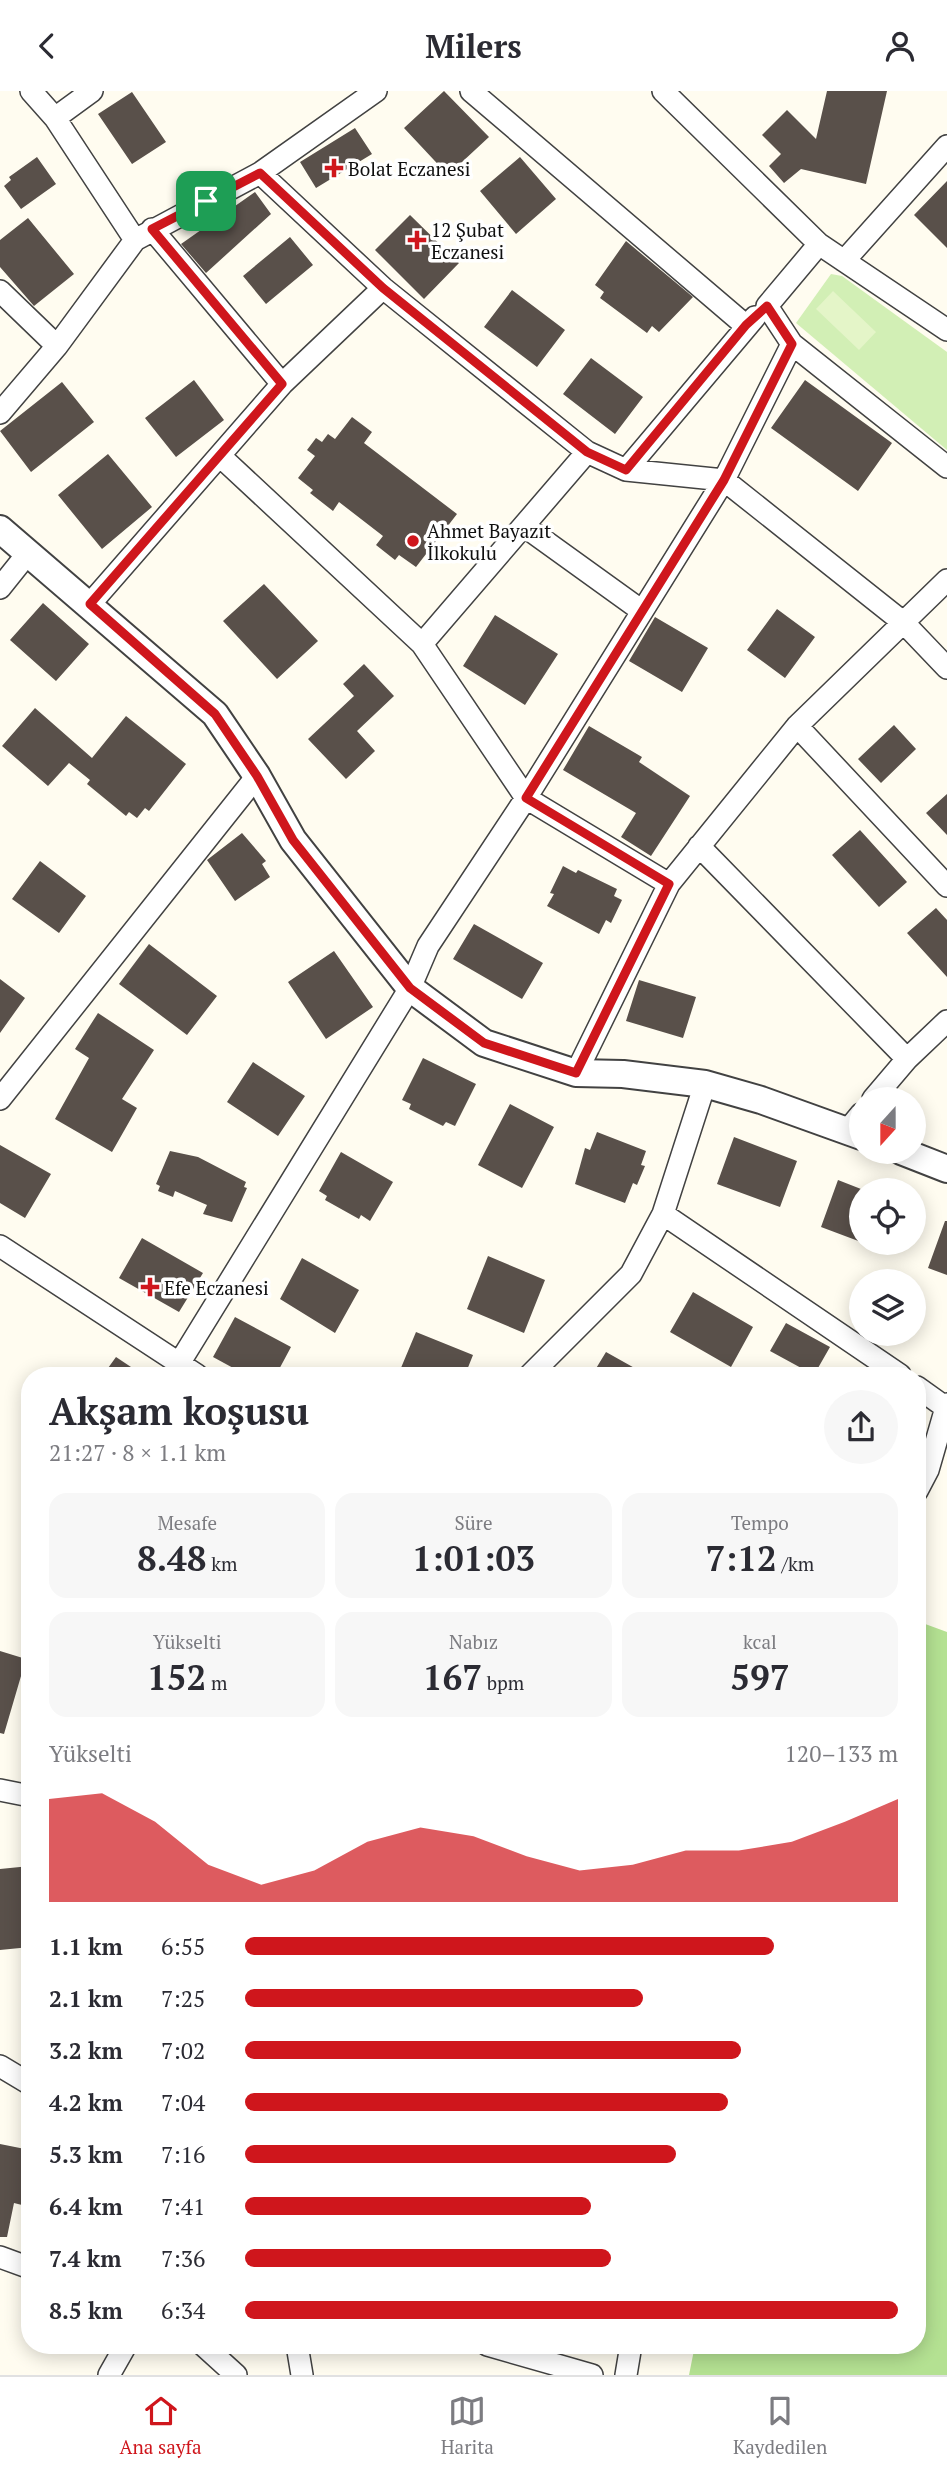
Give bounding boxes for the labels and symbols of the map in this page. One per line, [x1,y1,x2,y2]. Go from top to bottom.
place label: Bolat Eczanesi [348,156,470,181]
marker: Bolat Eczanesi [326,160,342,176]
pin [176,171,236,231]
place label: 12 Şubat Eczanesi [431,217,504,264]
marker: 12 Şubat Eczanesi [409,232,425,248]
place label: Ahmet Bayazıt İlkokulu [427,518,551,565]
marker: Ahmet Bayazıt İlkokulu [405,533,421,549]
north arrow [849,1087,926,1164]
place label: Efe Eczanesi [164,1275,269,1300]
marker: Efe Eczanesi [142,1279,158,1295]

